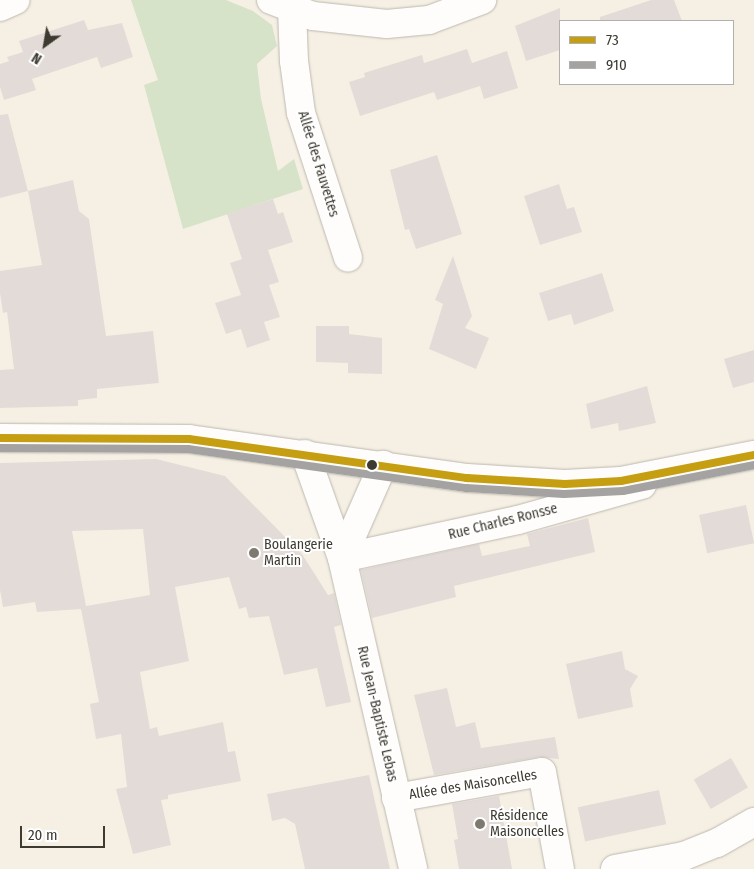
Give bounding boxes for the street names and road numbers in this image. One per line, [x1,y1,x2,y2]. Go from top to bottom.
street label: Allée des Fauvettes [294,109,342,219]
street label: Rue Charles Ronsse [447,500,559,544]
street label: Rue Jean-Baptiste Lebas [353,645,401,783]
street label: Allée des Maisoncelles [408,767,538,803]

